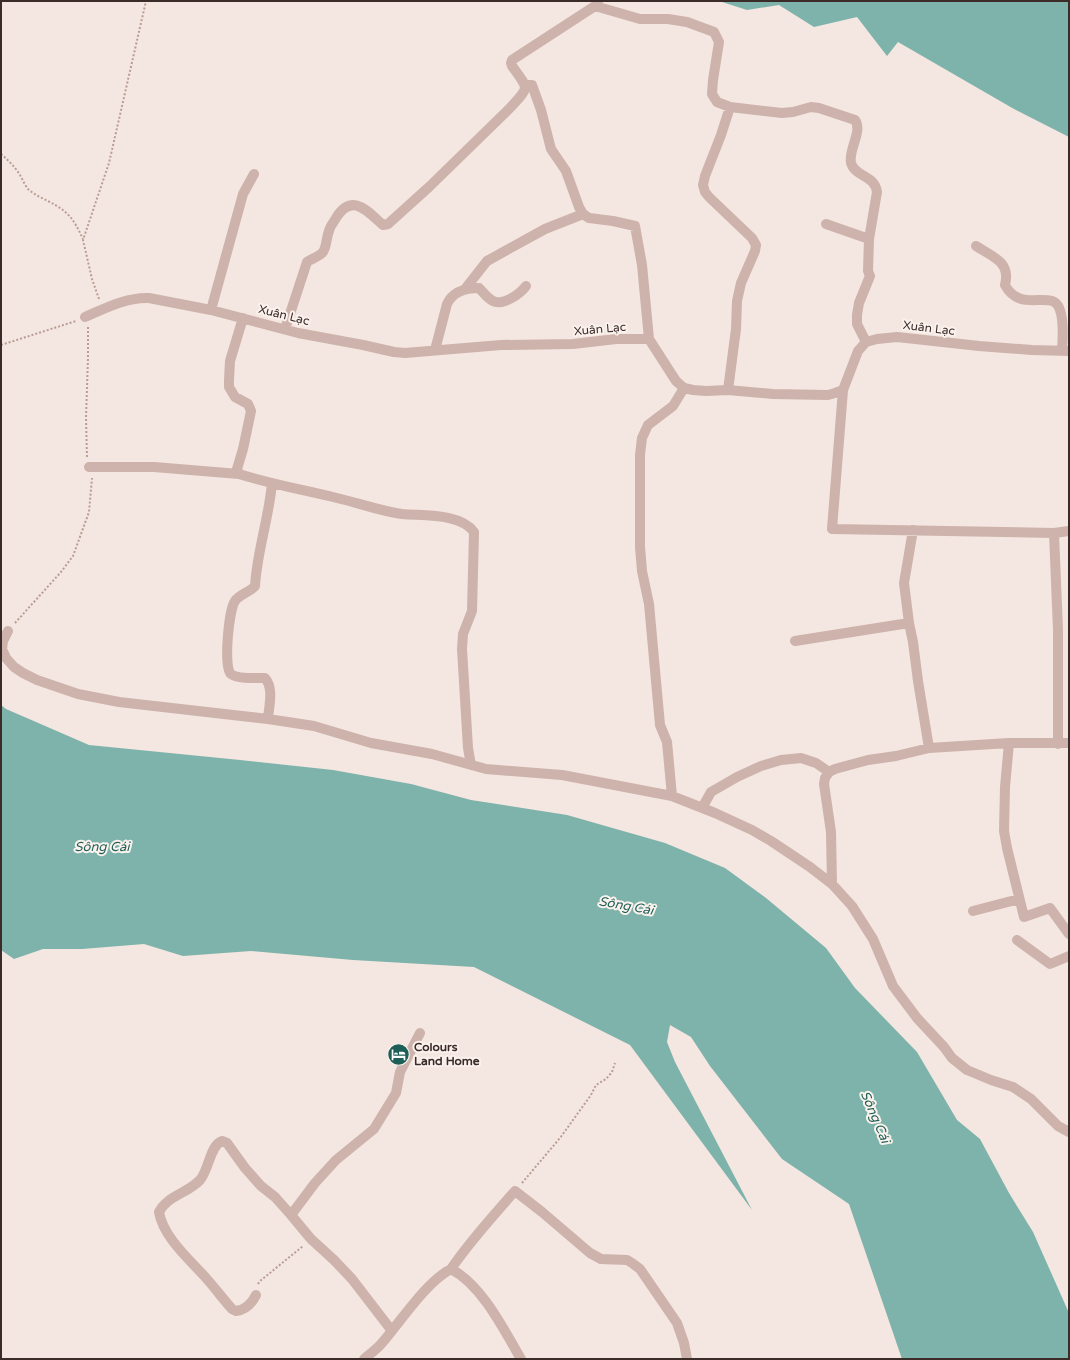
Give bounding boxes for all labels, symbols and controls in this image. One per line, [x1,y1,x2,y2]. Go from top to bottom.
street label: Xuân Lạc [257,302,311,328]
street label: Xuân Lạc [902,318,956,338]
street label: Xuân Lạc [573,320,627,338]
water label: Sông Cái [75,839,131,855]
water label: Sông Cái [598,893,656,919]
place label: Colours Land Home [414,1040,480,1068]
hotel icon: Colours Land Home [386,1041,412,1067]
water label: Sông Cái [857,1089,894,1147]

